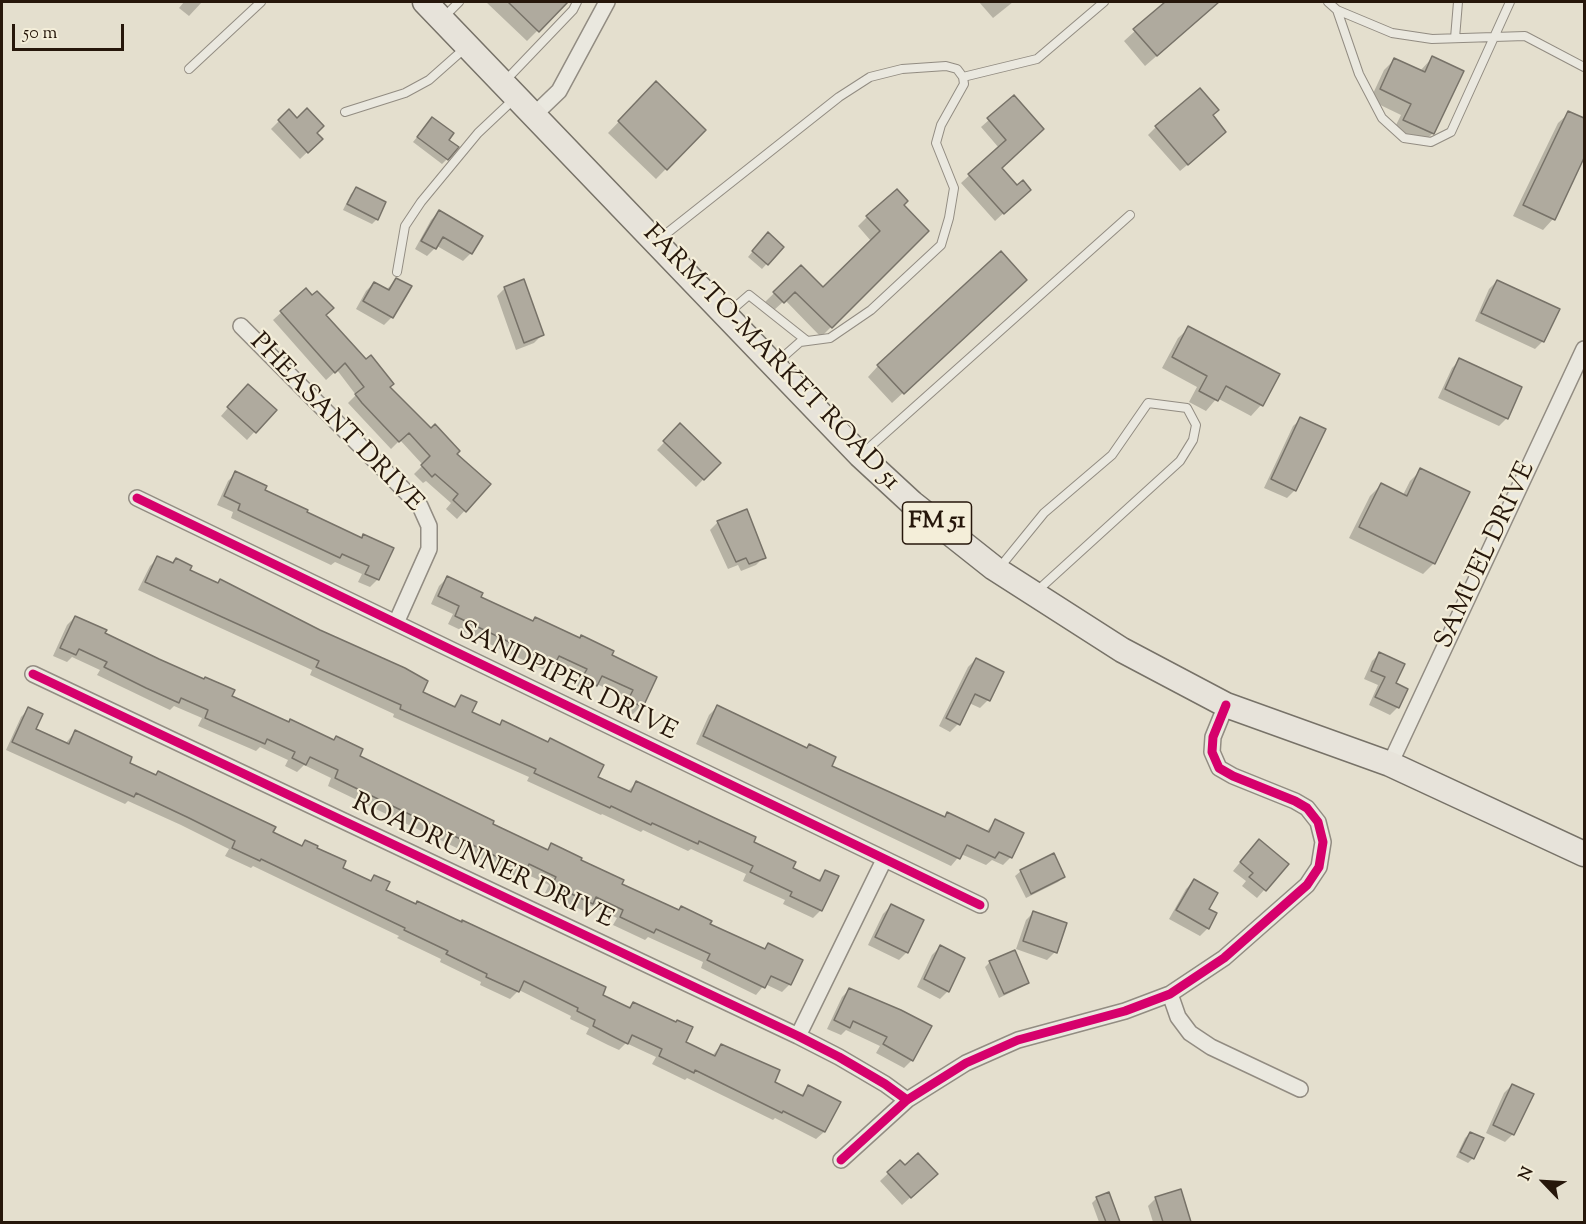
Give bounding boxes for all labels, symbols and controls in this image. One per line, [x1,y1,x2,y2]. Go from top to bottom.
scale bar [15,12,128,50]
text: 50 m [23,21,57,47]
street label: FARM-TO-MARKET ROAD 51 [635,220,905,498]
street label: PHEASANT DRIVE [242,328,428,520]
street label: SAMUEL DRIVE [1430,458,1544,654]
road number: FM 51 [902,502,972,544]
street label: SANDPIPER DRIVE [453,616,681,750]
street label: ROADRUNNER DRIVE [346,789,618,937]
north arrow [1514,1152,1574,1212]
text: N [1514,1164,1540,1185]

